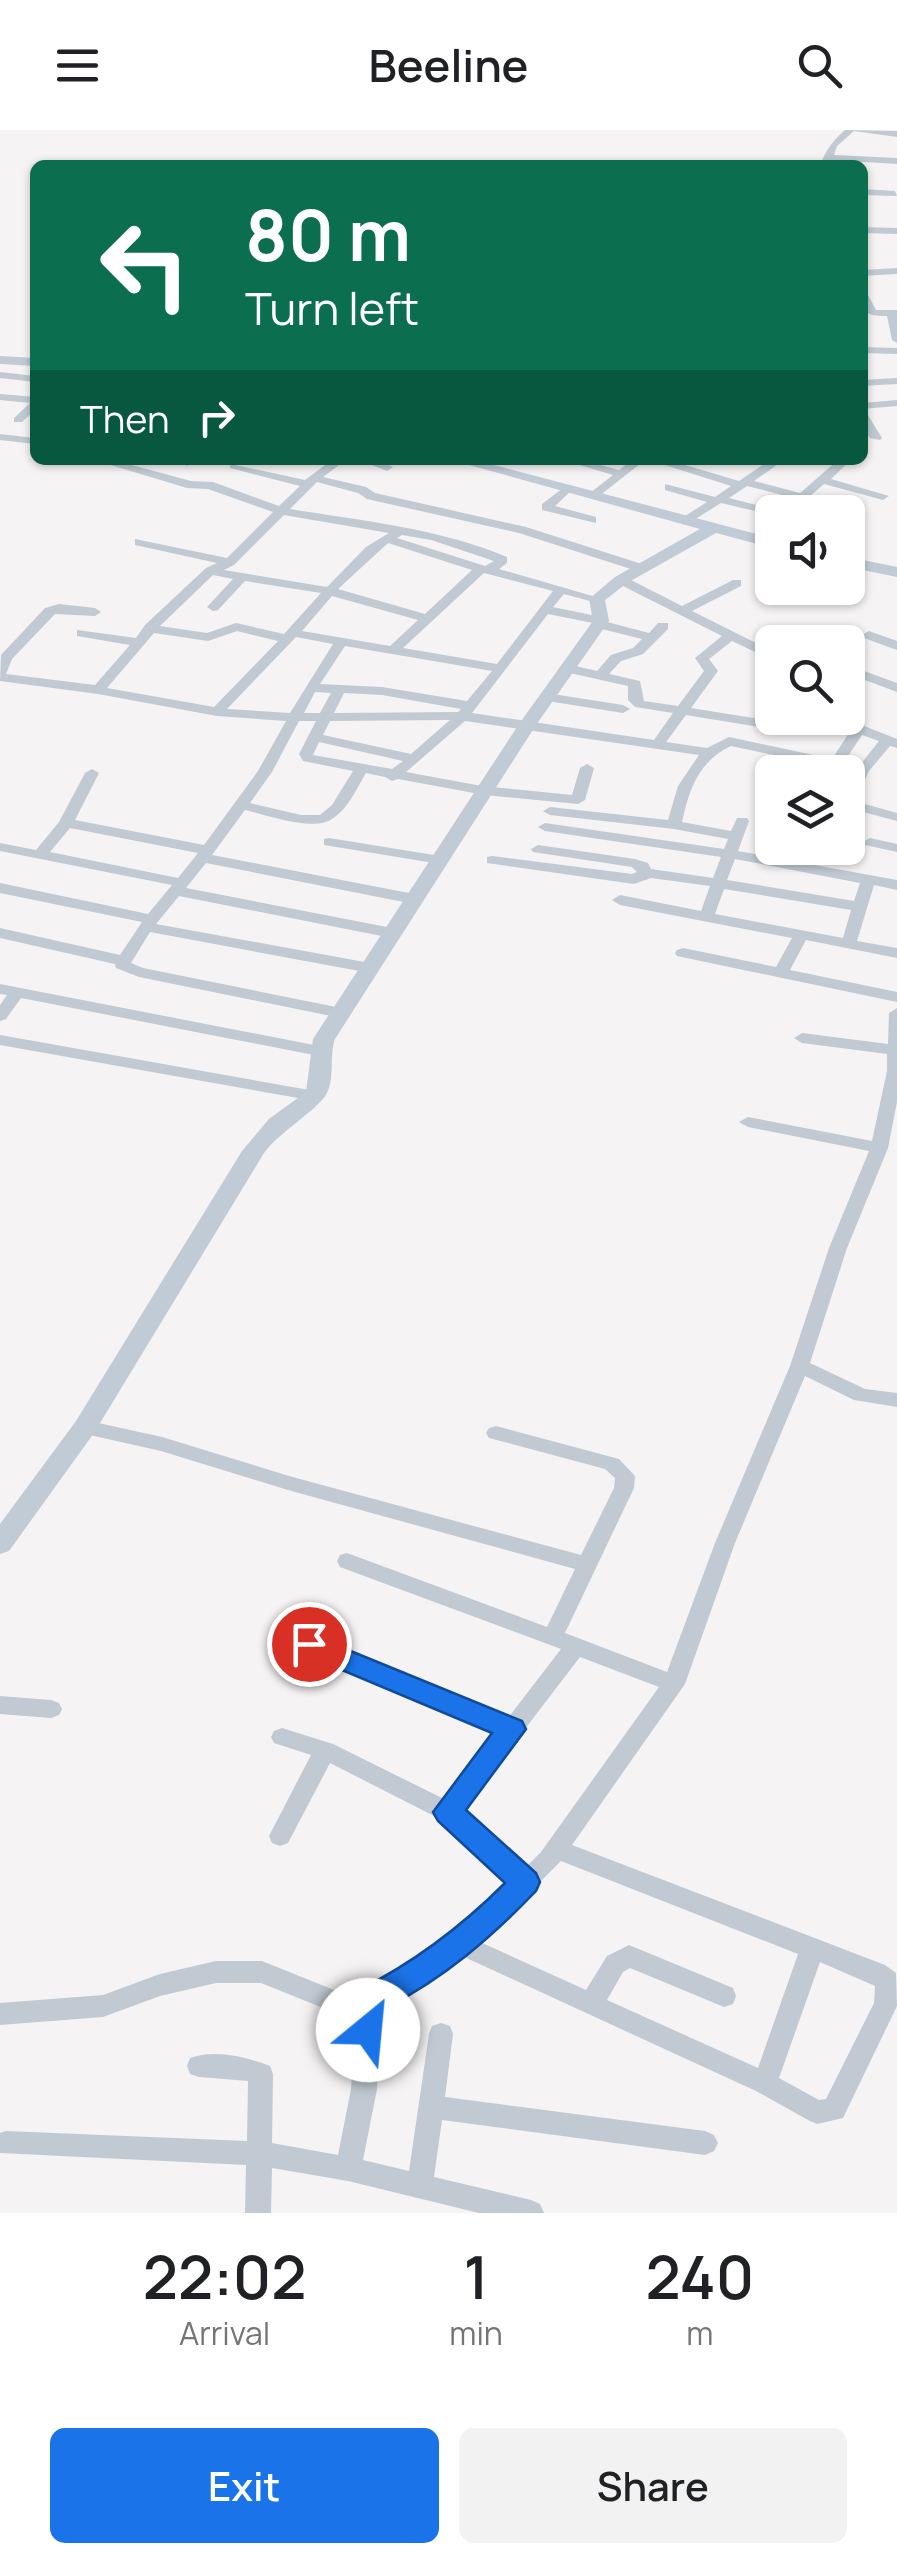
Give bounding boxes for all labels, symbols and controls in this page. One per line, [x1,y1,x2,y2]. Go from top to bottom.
text: Beeline [369,34,528,96]
icon: menu [50,38,105,93]
icon: search [792,38,847,93]
text: 80 m [245,186,411,282]
icon: left [80,200,210,330]
text: Turn left [245,277,419,339]
icon: right [189,390,244,445]
text: Then [80,392,169,444]
map controls [755,495,865,865]
button: sound [755,495,865,605]
button: search [755,625,865,735]
button: layers [755,755,865,865]
pin [267,1602,352,1687]
icon: arrive [282,1617,337,1672]
position arrow [316,1978,420,2082]
text: 22:02 [143,2235,307,2317]
text: 1 [463,2235,489,2317]
text: 240 [646,2235,754,2317]
text: Arrival [179,2311,270,2355]
text: min [449,2311,503,2355]
text: m [686,2311,713,2355]
button: Exit [50,2428,439,2543]
button: Share [459,2428,847,2543]

